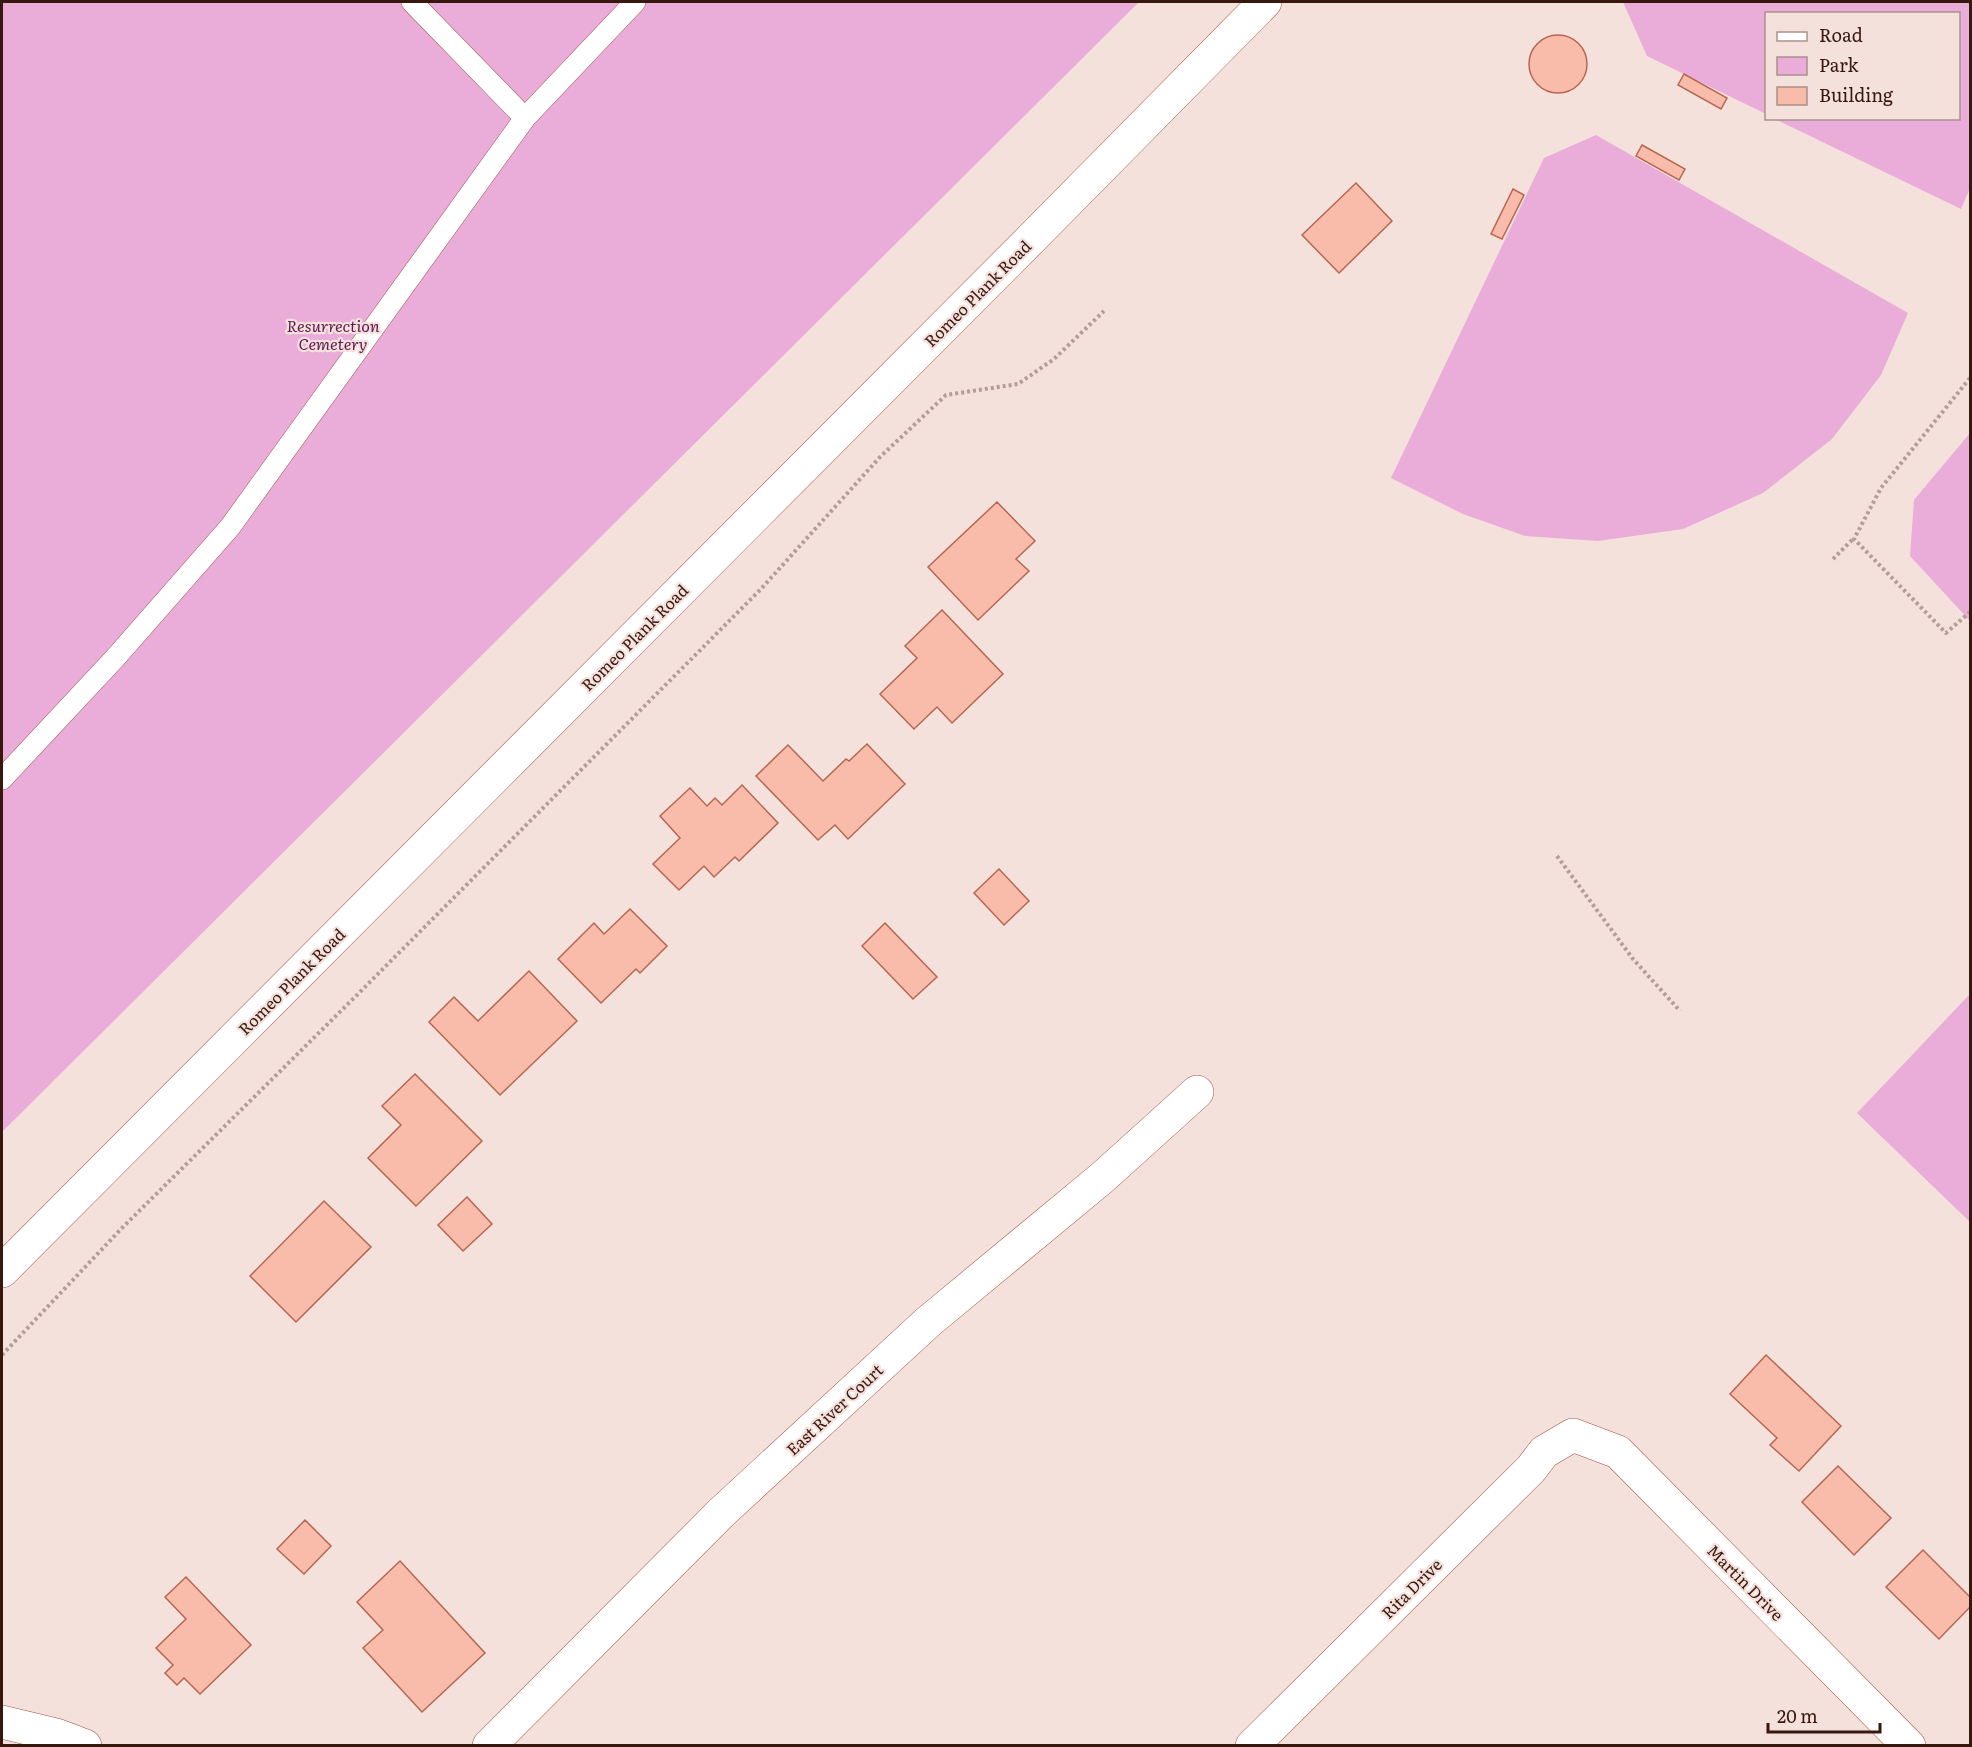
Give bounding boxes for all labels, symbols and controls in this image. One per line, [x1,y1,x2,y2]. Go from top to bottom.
legend [1765,12,1960,120]
text: Road [1819,21,1863,48]
text: Park [1819,51,1860,78]
text: Building [1819,81,1894,108]
street label: Romeo Plank Road [918,234,1036,352]
park label: Resurrection Cemetery [287,313,380,355]
street label: Romeo Plank Road [575,578,693,696]
street label: Romeo Plank Road [232,922,350,1040]
street label: East River Court [780,1357,888,1460]
street label: Martin Drive [1702,1538,1790,1626]
street label: Rita Drive [1375,1552,1447,1624]
scale bar [1768,1696,1880,1734]
text: 20 m [1777,1702,1818,1729]

